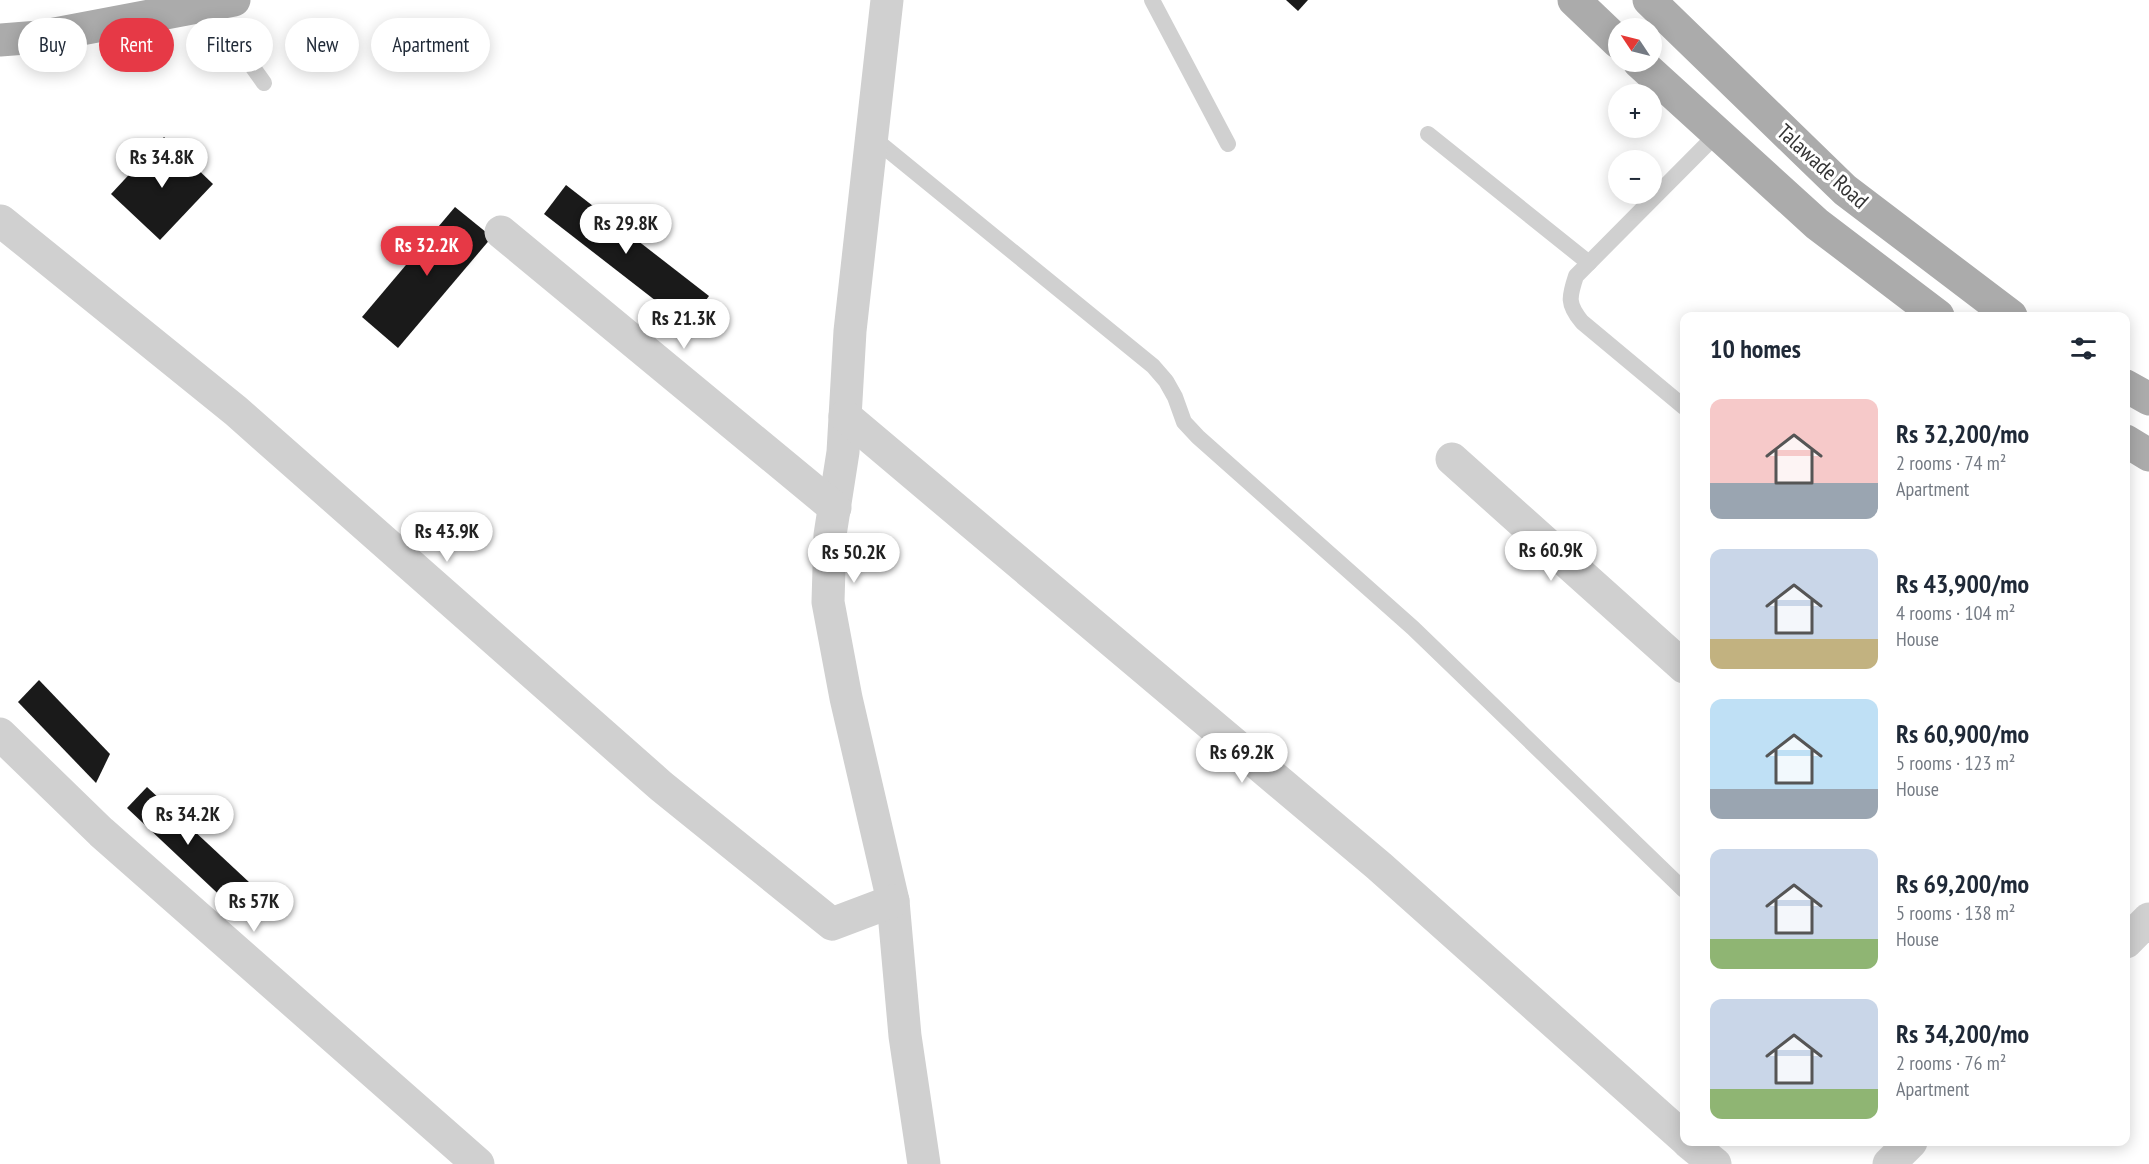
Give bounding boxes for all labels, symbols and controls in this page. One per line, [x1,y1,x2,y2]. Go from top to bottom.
chip: Buy [18,18,87,72]
chip: Rent [99,18,174,72]
chip: Filters [186,18,273,72]
chip: New [285,18,359,72]
chip: Apartment [371,18,490,72]
north arrow [1608,18,1662,72]
map controls [1608,18,1662,204]
button: + [1608,84,1662,138]
street label: Talawade Road [1772,118,1874,214]
pin: Rs 34.8K [100,138,224,189]
text: Rs 34.8K [130,144,194,170]
button: − [1608,150,1662,204]
pin: Rs 29.8K [564,204,688,255]
text: Rs 29.8K [594,210,658,236]
pin: Rs 32.2K [365,226,489,277]
text: Rs 32.2K [395,232,459,258]
pin: Rs 21.3K [622,299,746,350]
text: Rs 21.3K [652,305,716,331]
text: 10 homes [1710,332,1801,365]
icon: filters [2067,332,2100,365]
text: Rs 32,200/mo [1896,417,2029,450]
icon: home [1758,423,1830,495]
text: 2 rooms · 74 m² [1896,450,2006,476]
text: Apartment [1896,476,1969,502]
pin: Rs 43.9K [385,512,509,563]
text: Rs 43.9K [415,518,479,544]
pin: Rs 60.9K [1489,531,1613,582]
pin: Rs 50.2K [792,533,916,584]
text: Rs 60.9K [1519,537,1583,563]
text: Rs 50.2K [822,539,886,565]
text: Rs 43,900/mo [1896,567,2029,600]
icon: home [1758,573,1830,645]
text: 4 rooms · 104 m² [1896,600,2015,626]
text: House [1896,626,1939,652]
text: Rs 60,900/mo [1896,717,2029,750]
icon: home [1758,723,1830,795]
pin: Rs 69.2K [1180,733,1304,784]
text: Rs 69.2K [1210,739,1274,765]
text: 5 rooms · 123 m² [1896,750,2015,776]
text: House [1896,776,1939,802]
pin: Rs 34.2K [126,795,250,846]
text: Rs 34.2K [156,801,220,827]
text: Rs 69,200/mo [1896,867,2029,900]
icon: home [1758,873,1830,945]
pin: Rs 57K [205,882,303,933]
text: Rs 57K [229,888,279,914]
text: 5 rooms · 138 m² [1896,900,2015,926]
text: House [1896,926,1939,952]
text: Rs 34,200/mo [1896,1017,2029,1050]
icon: home [1758,1023,1830,1095]
text: 2 rooms · 76 m² [1896,1050,2006,1076]
text: Apartment [1896,1076,1969,1102]

